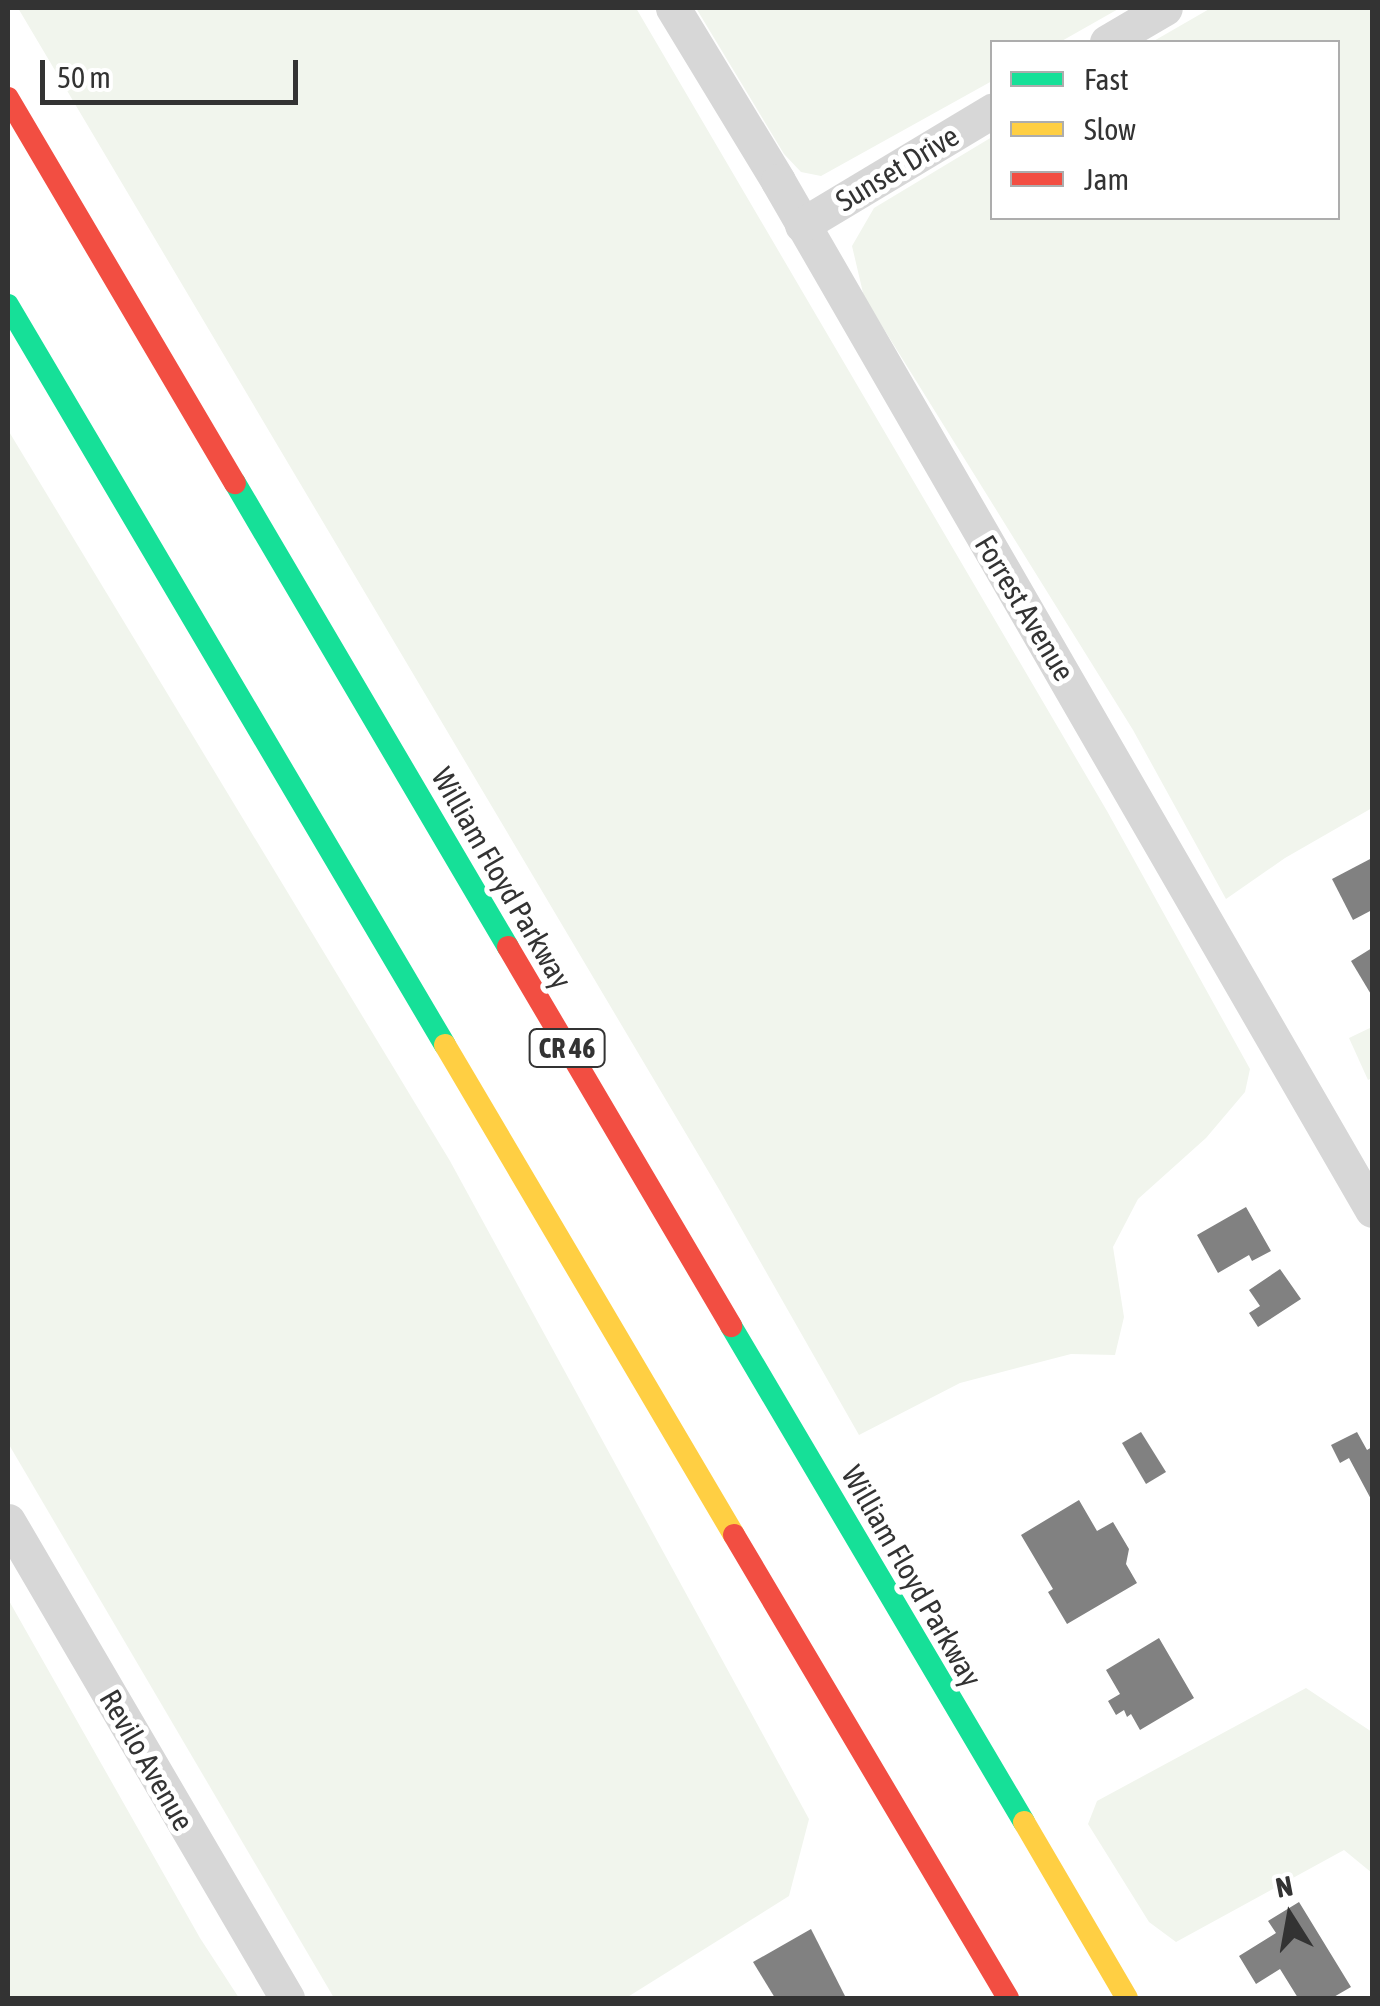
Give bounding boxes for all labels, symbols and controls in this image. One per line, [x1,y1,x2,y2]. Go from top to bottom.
scale bar [45,40,302,102]
legend [990,40,1340,220]
text: 50 m [57,60,111,94]
text: Fast [1084,62,1129,96]
text: Slow [1084,112,1136,146]
street label: Sunset Drive [829,117,965,219]
text: Jam [1084,162,1129,196]
street label: Forrest Avenue [968,529,1082,687]
street label: William Floyd Parkway [424,761,580,995]
road number: CR 46 [527,1025,607,1071]
street label: William Floyd Parkway [834,1459,990,1693]
street label: Revilo Avenue [92,1683,202,1837]
north arrow [1240,1866,1340,1966]
text: N [1273,1869,1295,1904]

